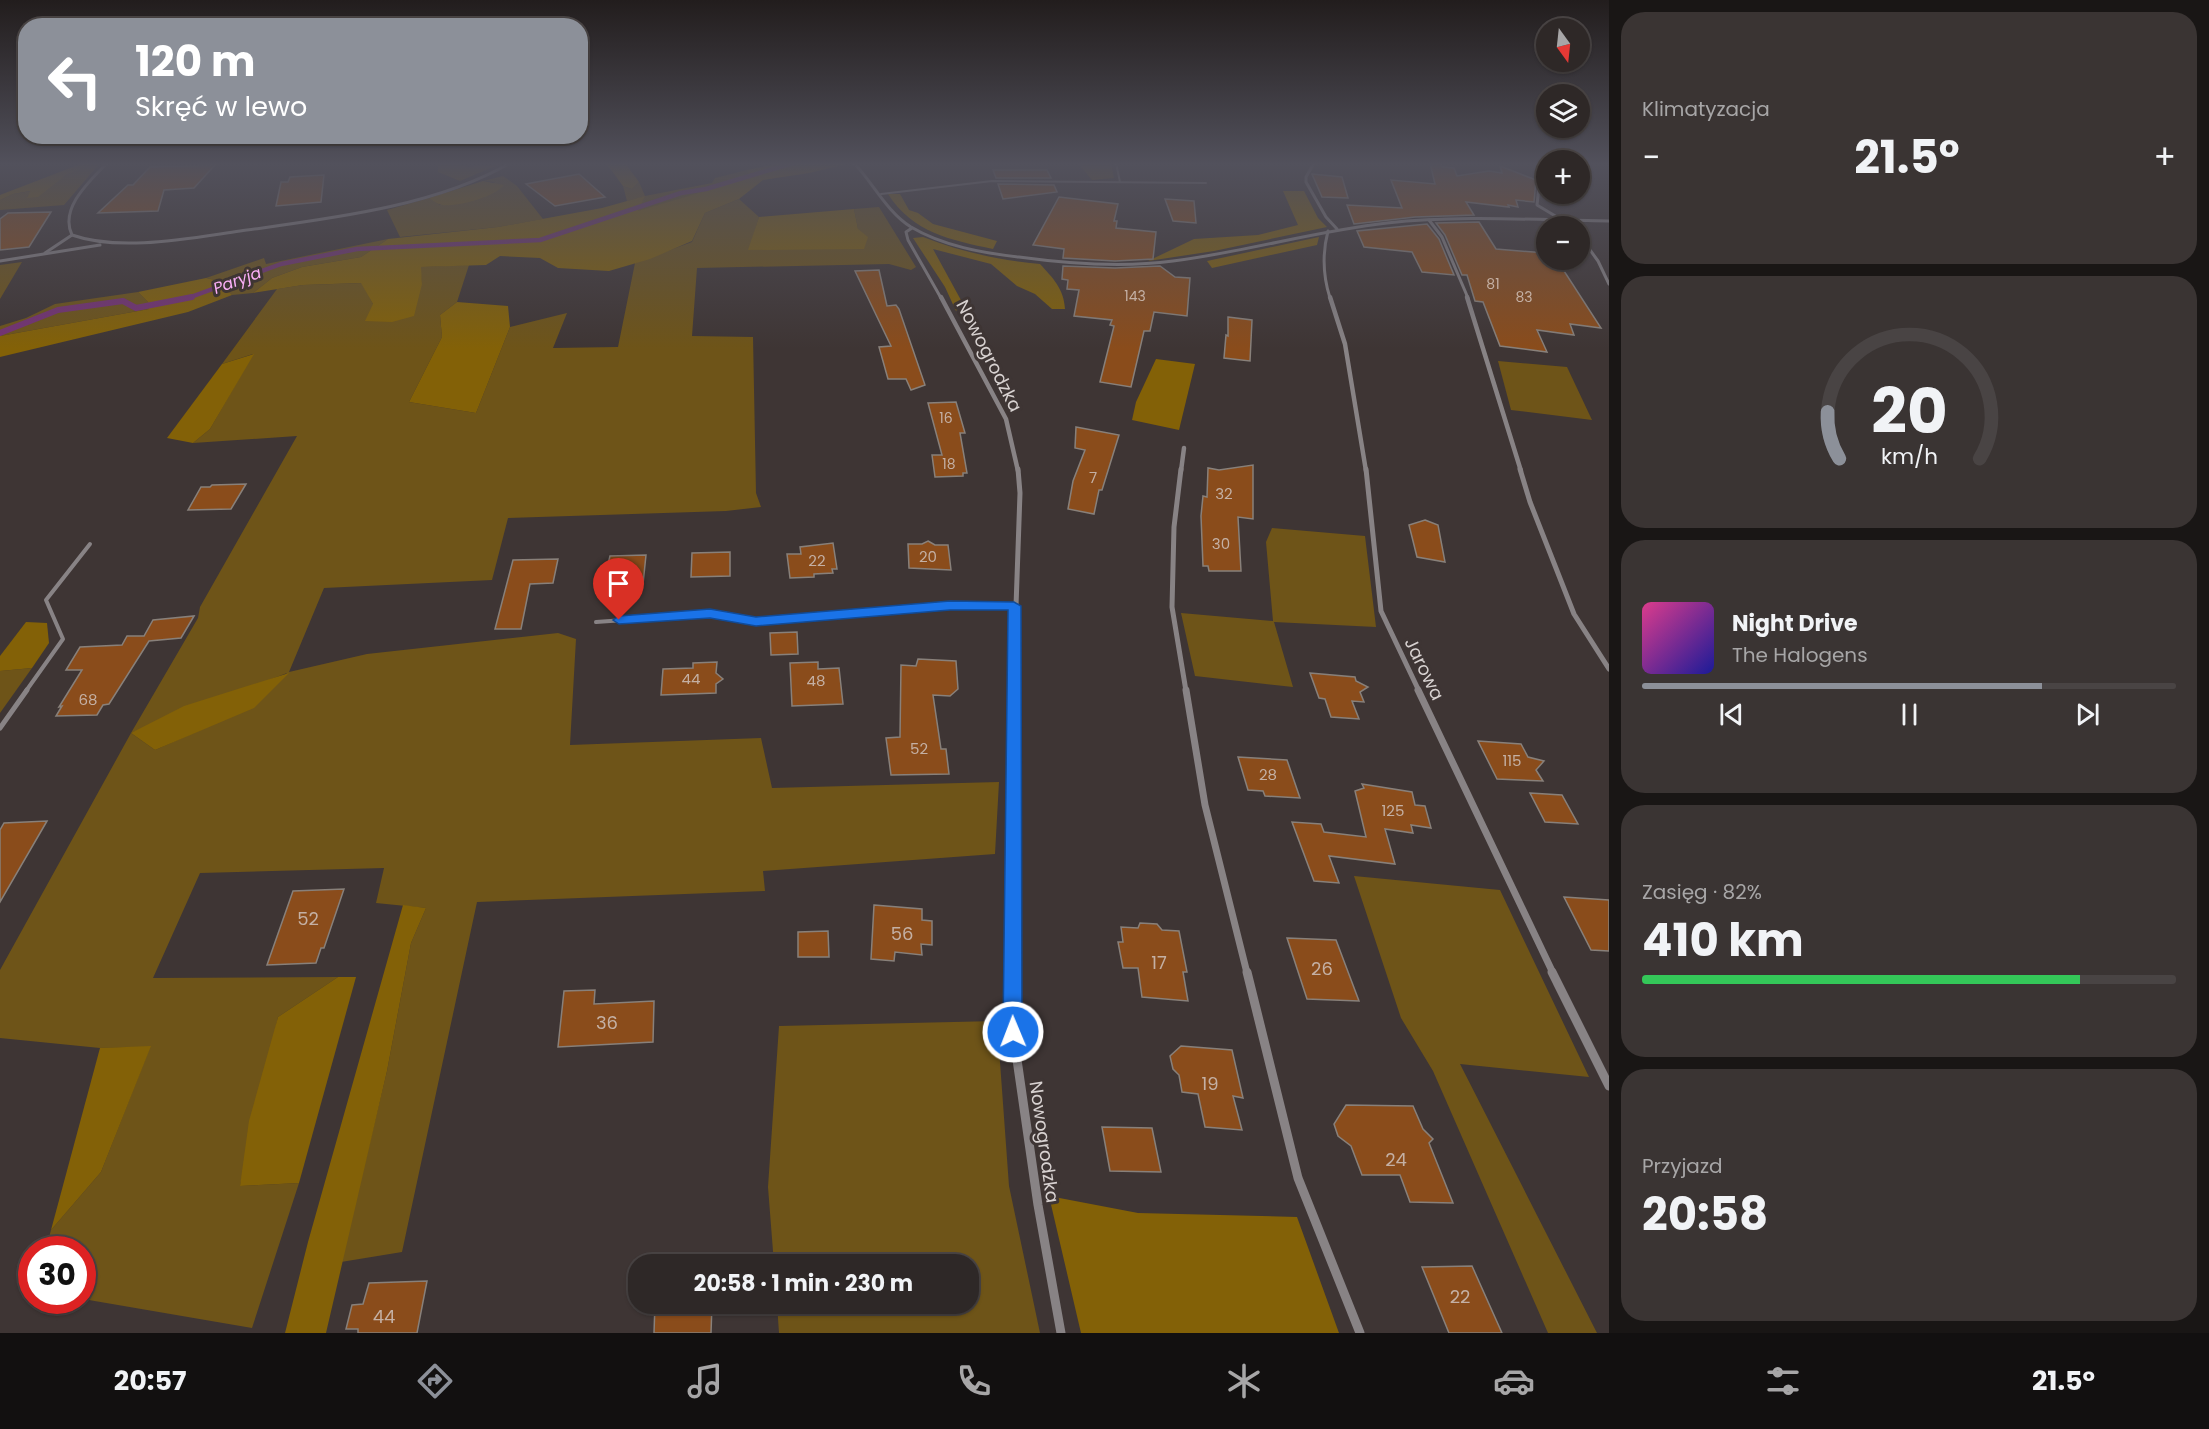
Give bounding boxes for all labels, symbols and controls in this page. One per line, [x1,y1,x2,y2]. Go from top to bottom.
north arrow [1536,18,1590,72]
map controls [1536,18,1590,270]
text: 120 m [135,32,256,91]
icon: left [36,42,114,120]
button: layers [1536,84,1590,138]
text: Skręć w lewo [135,88,307,125]
text: Klimatyzacja [1642,95,1770,123]
text: 21.5° [1854,126,1960,189]
text: − [1642,134,1660,181]
text: + [2153,134,2176,181]
button: + [1536,150,1590,204]
button: − [1536,216,1590,270]
water label: Paryja [210,261,265,300]
house number: 81 [1486,274,1500,294]
house number: 143 [1124,286,1146,306]
house number: 83 [1515,287,1533,307]
street label: Nowogrodzka [950,295,1028,416]
text: 20 [1871,367,1947,455]
house number: 16 [939,408,953,428]
text: km/h [1880,442,1938,473]
house number: 18 [942,454,956,474]
house number: 7 [1089,467,1097,488]
house number: 32 [1215,483,1233,504]
house number: 30 [1212,533,1230,554]
house number: 20 [919,546,937,567]
house number: 22 [808,550,826,571]
pin [593,558,644,620]
icon: arrive [602,567,635,600]
text: Night Drive [1732,608,1858,639]
street label: Jarowa [1399,633,1450,704]
text: The Halogens [1732,641,1868,669]
house number: 44 [682,668,700,689]
house number: 48 [807,670,825,691]
house number: 68 [79,689,98,710]
icon: previous [1715,698,1748,731]
icon: pause [1893,698,1926,731]
icon: next [2071,698,2104,731]
house number: 52 [910,738,928,759]
house number: 115 [1502,750,1522,771]
house number: 28 [1259,764,1277,785]
house number: 125 [1382,800,1404,821]
text: Zasięg · 82% [1642,878,1762,906]
house number: 52 [297,906,319,931]
text: 410 km [1642,909,1804,972]
house number: 56 [891,921,913,946]
house number: 17 [1151,950,1167,975]
house number: 26 [1311,956,1333,981]
position arrow [981,1000,1045,1064]
house number: 36 [596,1010,618,1035]
house number: 19 [1201,1071,1219,1096]
street label: Nowogrodzka [1024,1079,1065,1204]
house number: 24 [1385,1147,1407,1172]
text: Przyjazd [1642,1152,1723,1180]
text: 20:58 [1642,1183,1768,1246]
speed limit sign: 30 [18,1236,96,1314]
text: 20:58 · 1 min · 230 m [694,1268,913,1299]
house number: 22 [1450,1284,1470,1309]
house number: 44 [373,1304,395,1329]
icon: directions [414,1360,456,1402]
icon: music [684,1360,726,1402]
icon: phone [953,1360,995,1402]
icon: climate [1223,1360,1265,1402]
icon: car [1493,1360,1535,1402]
icon: filters [1762,1360,1804,1402]
text: 20:57 [114,1362,187,1399]
text: 21.5° [2032,1362,2095,1399]

